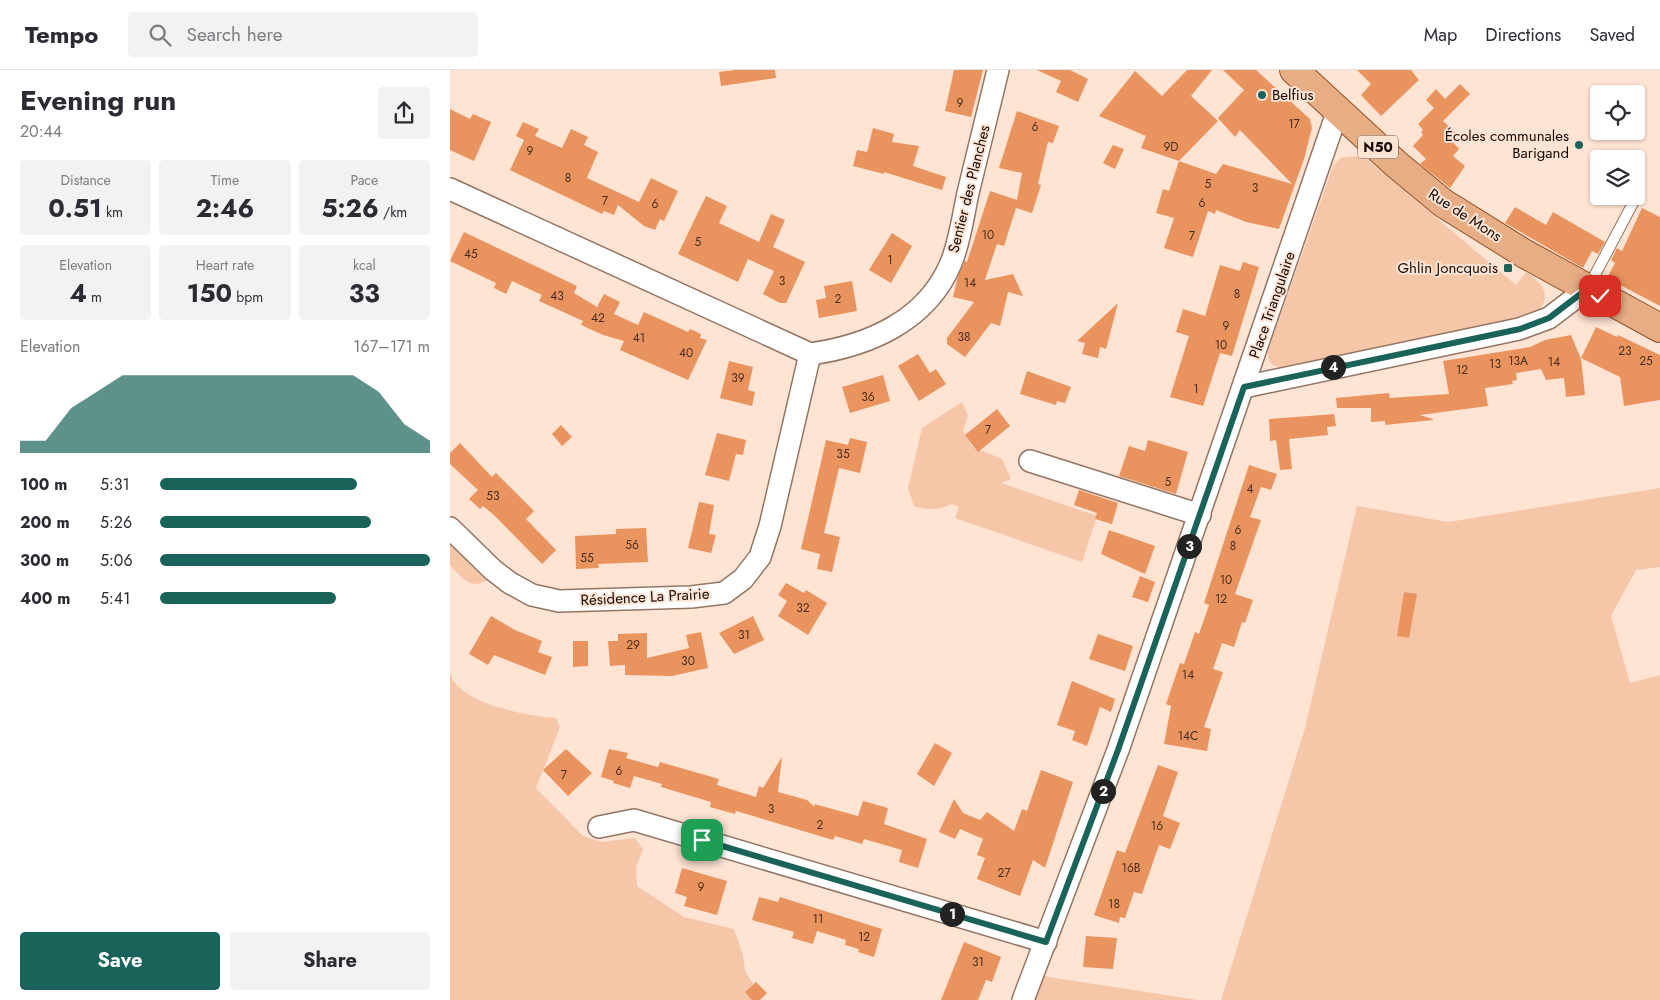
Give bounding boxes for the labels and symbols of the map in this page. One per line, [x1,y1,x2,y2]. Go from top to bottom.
place label: Belfius [1272,84,1314,106]
marker: Belfius [1256,89,1268,101]
house number: 9 [957,94,964,112]
house number: 17 [1288,115,1301,133]
house number: 6 [1032,118,1039,136]
street label: Sentier des Planches [942,123,996,255]
place label: Écoles communales Barigand [1445,125,1569,164]
road number: N50 [1358,136,1398,158]
house number: 9D [1163,138,1179,156]
marker: Écoles communales Barigand [1573,139,1585,151]
house number: 9 [527,142,534,160]
house number: 8 [565,169,571,187]
house number: 5 [1205,175,1212,193]
house number: 3 [1252,179,1259,197]
street label: Rue de Mons [1424,183,1506,247]
house number: 7 [602,192,609,210]
house number: 6 [1199,194,1206,212]
house number: 6 [652,195,659,213]
house number: 10 [982,226,994,244]
house number: 7 [1189,227,1196,245]
house number: 5 [695,233,702,251]
house number: 45 [464,245,478,263]
street label: Place Triangulaire [1243,248,1301,361]
house number: 1 [887,251,893,269]
place label: Ghlin Joncquois [1397,257,1498,279]
marker: Ghlin Joncquois [1502,262,1514,274]
house number: 3 [779,272,786,290]
house number: 14 [964,274,976,292]
pin [1579,275,1621,317]
house number: 8 [1234,285,1240,303]
house number: 43 [550,287,564,305]
house number: 2 [835,290,842,308]
house number: 42 [591,309,605,327]
house number: 9 [1223,317,1230,335]
house number: 38 [957,328,971,346]
house number: 41 [633,329,645,347]
house number: 10 [1215,336,1227,354]
house number: 23 [1618,342,1632,360]
house number: 40 [679,344,693,362]
house number: 13A [1508,352,1528,370]
house number: 25 [1639,352,1653,370]
house number: 14 [1548,353,1560,371]
pin: 4 [1320,354,1346,380]
house number: 13 [1489,355,1501,373]
house number: 12 [1456,361,1468,379]
house number: 39 [731,369,745,387]
house number: 1 [1193,380,1199,398]
house number: 36 [861,388,875,406]
house number: 7 [985,421,992,439]
house number: 35 [836,445,850,463]
house number: 5 [1165,473,1172,491]
house number: 4 [1247,480,1254,498]
house number: 53 [486,487,500,505]
house number: 6 [1235,521,1242,539]
pin: 3 [1176,534,1202,558]
house number: 56 [625,536,639,554]
house number: 8 [1230,537,1236,555]
house number: 55 [580,549,594,567]
house number: 10 [1220,571,1232,589]
street label: Résidence La Prairie [580,583,710,611]
house number: 12 [1215,590,1227,608]
house number: 32 [796,599,810,617]
house number: 31 [738,626,750,644]
house number: 29 [626,636,640,654]
house number: 30 [681,652,695,670]
house number: 14 [1182,666,1194,684]
house number: 14C [1178,727,1198,745]
house number: 6 [616,762,623,780]
house number: 7 [561,766,568,784]
pin: 2 [1090,778,1116,804]
house number: 3 [768,800,775,818]
house number: 2 [817,816,824,834]
house number: 16 [1151,817,1163,835]
pin [681,819,723,861]
house number: 16B [1121,859,1141,877]
house number: 27 [997,864,1011,882]
house number: 9 [698,878,705,896]
house number: 18 [1108,895,1120,913]
pin: 1 [940,902,964,926]
house number: 11 [813,910,823,928]
house number: 12 [858,928,870,946]
house number: 31 [972,953,984,971]

